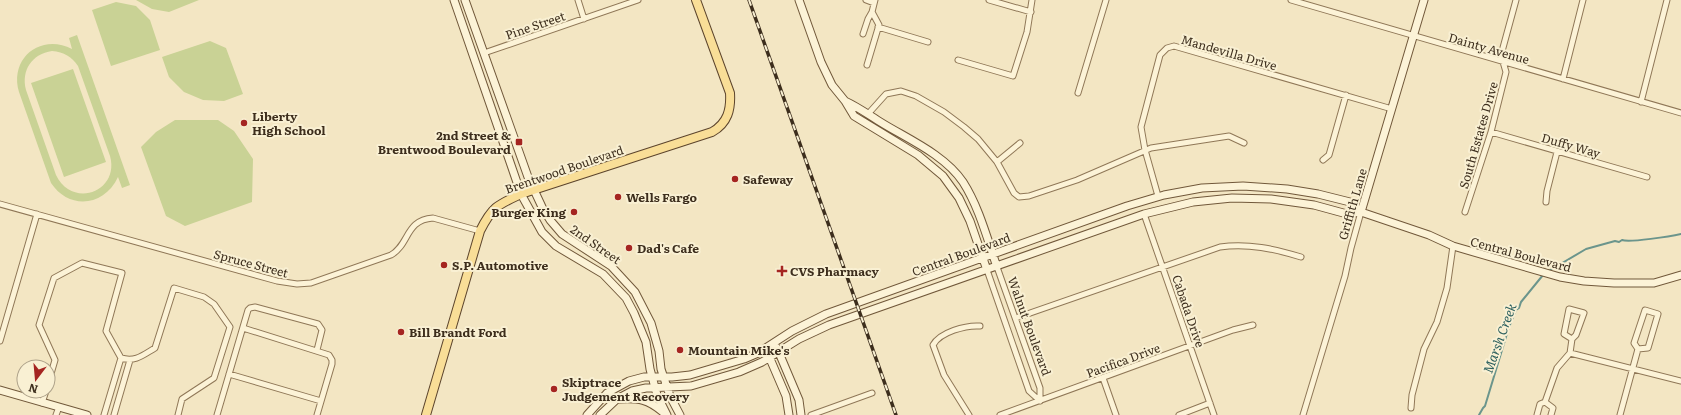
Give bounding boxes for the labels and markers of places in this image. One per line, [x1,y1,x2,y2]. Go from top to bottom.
place label: Liberty High School [252,107,326,139]
marker: Liberty High School [239,118,249,128]
place label: 2nd Street & Brentwood Boulevard [378,126,511,158]
marker: 2nd Street & Brentwood Boulevard [514,137,524,147]
place label: Safeway [743,170,794,188]
marker: Safeway [730,174,740,184]
place label: Wells Fargo [626,188,698,206]
marker: Wells Fargo [613,192,623,202]
place label: Burger King [491,203,567,221]
marker: Burger King [569,207,579,217]
place label: Dad's Cafe [637,239,699,257]
marker: Dad's Cafe [624,243,634,253]
place label: S.P. Automotive [452,256,548,274]
marker: S.P. Automotive [439,260,449,270]
place label: CVS Pharmacy [790,262,880,280]
marker: CVS Pharmacy [777,266,787,276]
place label: Bill Brandt Ford [409,323,507,341]
marker: Bill Brandt Ford [396,327,406,337]
place label: Mountain Mike's [688,341,790,359]
marker: Mountain Mike's [675,345,685,355]
place label: Skiptrace Judgement Recovery [562,373,690,405]
marker: Skiptrace Judgement Recovery [549,384,559,394]

